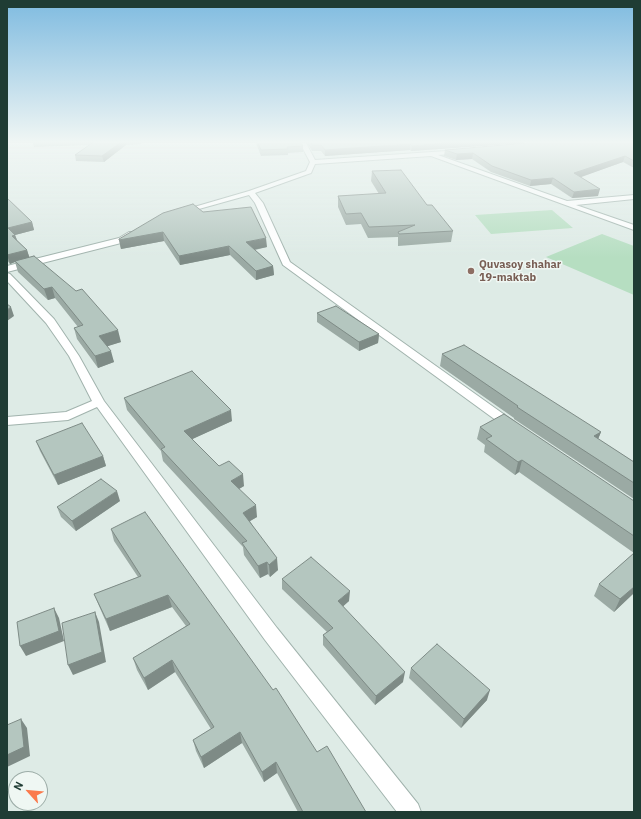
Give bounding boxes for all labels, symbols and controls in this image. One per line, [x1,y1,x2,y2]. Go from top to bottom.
place label: Quvasoy shahar 19-maktab [479,258,561,284]
marker: Quvasoy shahar 19-maktab [466,266,476,276]
north arrow [8,771,48,811]
text: N [10,779,26,793]

